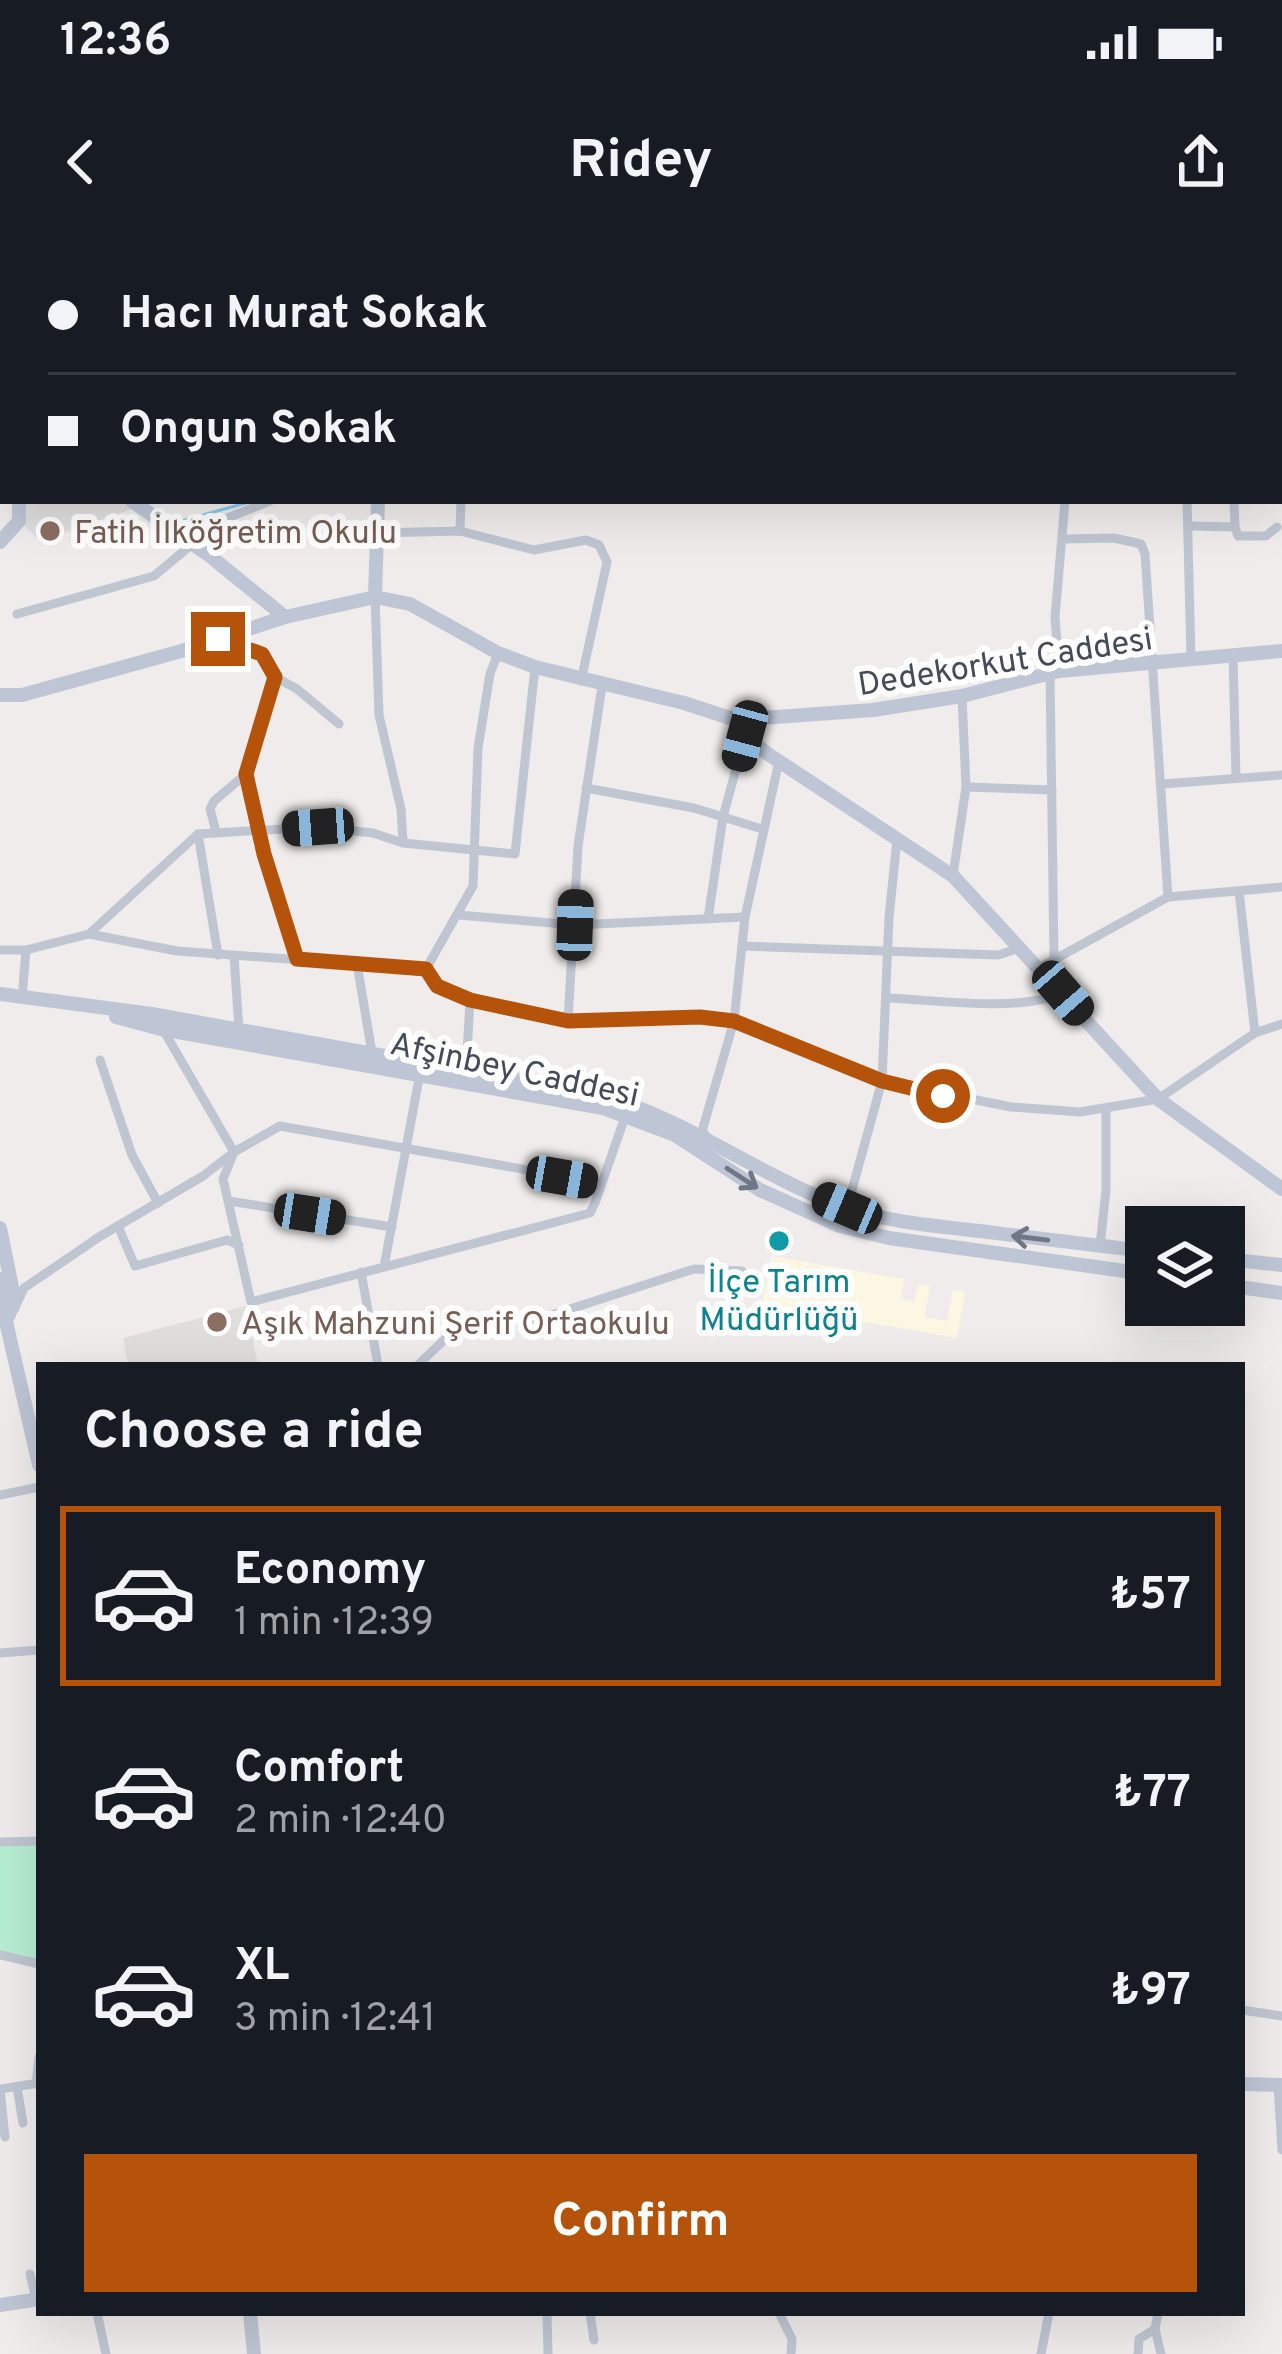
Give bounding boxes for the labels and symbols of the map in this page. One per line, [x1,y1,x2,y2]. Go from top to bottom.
place label: Fatih İlköğretim Okulu [74,514,397,556]
marker: Fatih İlköğretim Okulu [37,518,63,544]
route end [191,612,245,666]
street label: Dedekorkut Caddesi [855,620,1156,708]
car [718,697,772,775]
car [281,807,355,847]
car [556,888,594,962]
car [1026,954,1100,1032]
street label: Afşinbey Caddesi [386,1025,643,1119]
route start [916,1069,970,1123]
car [523,1153,601,1201]
one-way arrow [724,1166,758,1190]
car [807,1177,887,1239]
car [272,1191,348,1237]
one-way arrow [1011,1226,1050,1248]
marker: İlçe Tarım Müdürlüğü [766,1228,792,1254]
place label: İlçe Tarım Müdürlüğü [699,1263,859,1343]
place label: Aşık Mahzuni Şerif Ortaokulu [241,1305,670,1347]
marker: Aşık Mahzuni Şerif Ortaokulu [204,1309,230,1335]

